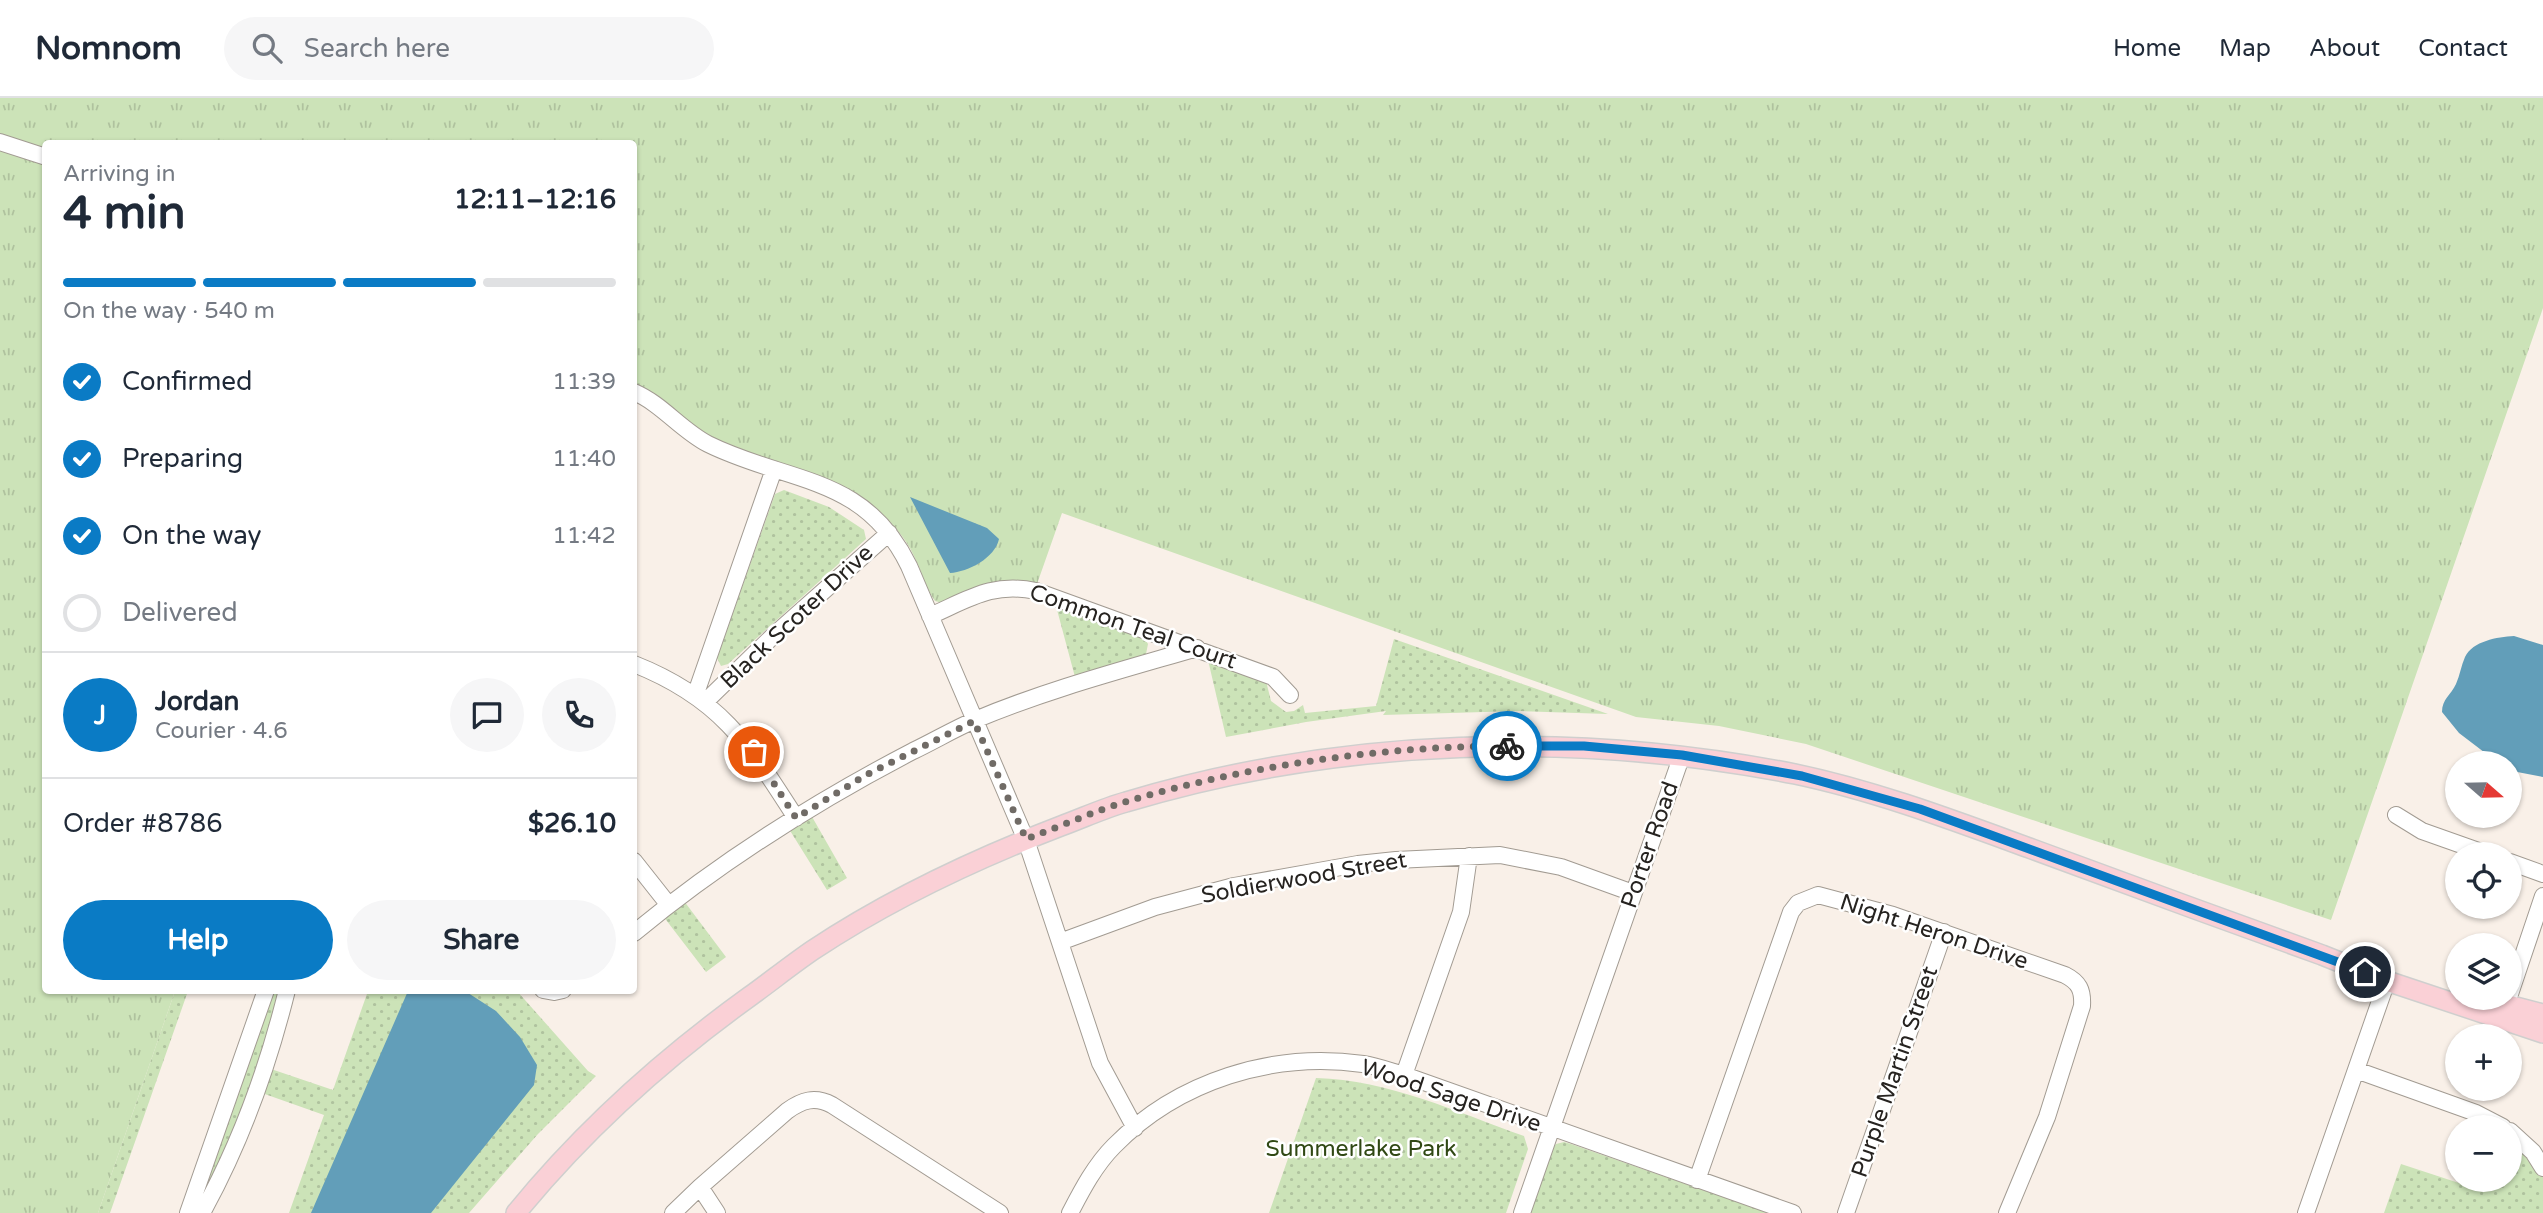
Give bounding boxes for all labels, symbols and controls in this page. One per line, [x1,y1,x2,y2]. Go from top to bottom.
search box [224,17,714,80]
text: Nomnom [35,29,182,68]
icon: search [248,29,286,67]
text: Search here [304,33,450,64]
text: Home [2113,34,2181,63]
text: Map [2219,34,2271,63]
text: About [2309,34,2380,63]
text: Contact [2418,34,2508,63]
text: Arriving in [63,160,176,188]
text: 12:11–12:16 [454,184,616,215]
text: 4 min [63,186,186,241]
text: On the way · 540 m [63,297,275,325]
icon: check [63,363,101,401]
text: Confirmed [122,366,252,397]
text: 11:39 [552,368,616,396]
icon: check [63,440,101,478]
text: Preparing [122,443,243,474]
text: 11:40 [552,445,616,473]
icon: check [63,517,101,555]
text: On the way [122,520,262,551]
text: 11:42 [552,522,616,550]
street label: Black Scoter Drive [715,539,879,695]
street label: Common Teal Court [1026,578,1240,676]
text: Delivered [122,597,238,628]
button: chat [450,678,524,752]
button: phone [542,678,616,752]
text: Jordan [155,686,239,717]
text: J [94,700,106,731]
courier [1472,711,1542,781]
text: Courier · 4.6 [155,717,288,745]
pin [724,722,784,782]
icon: bike [1488,727,1526,765]
icon: bag [735,733,773,771]
north arrow [2445,751,2522,828]
map controls [2445,751,2522,1192]
street label: Porter Road [1615,778,1685,912]
text: Order #8786 [63,808,223,839]
text: $26.10 [528,808,616,839]
button: locate [2445,842,2522,919]
street label: Soldierwood Street [1199,846,1409,910]
street label: Night Heron Drive [1836,888,2032,976]
button: Help [63,900,333,980]
button: Share [347,900,616,980]
button: layers [2445,933,2522,1010]
pin [2335,942,2395,1002]
icon: home [2346,953,2384,991]
street label: Purple Martin Street [1846,963,1944,1181]
button: + [2445,1024,2522,1101]
street label: Wood Sage Drive [1357,1054,1545,1138]
button: − [2445,1115,2522,1192]
park label: Summerlake Park [1265,1135,1457,1163]

